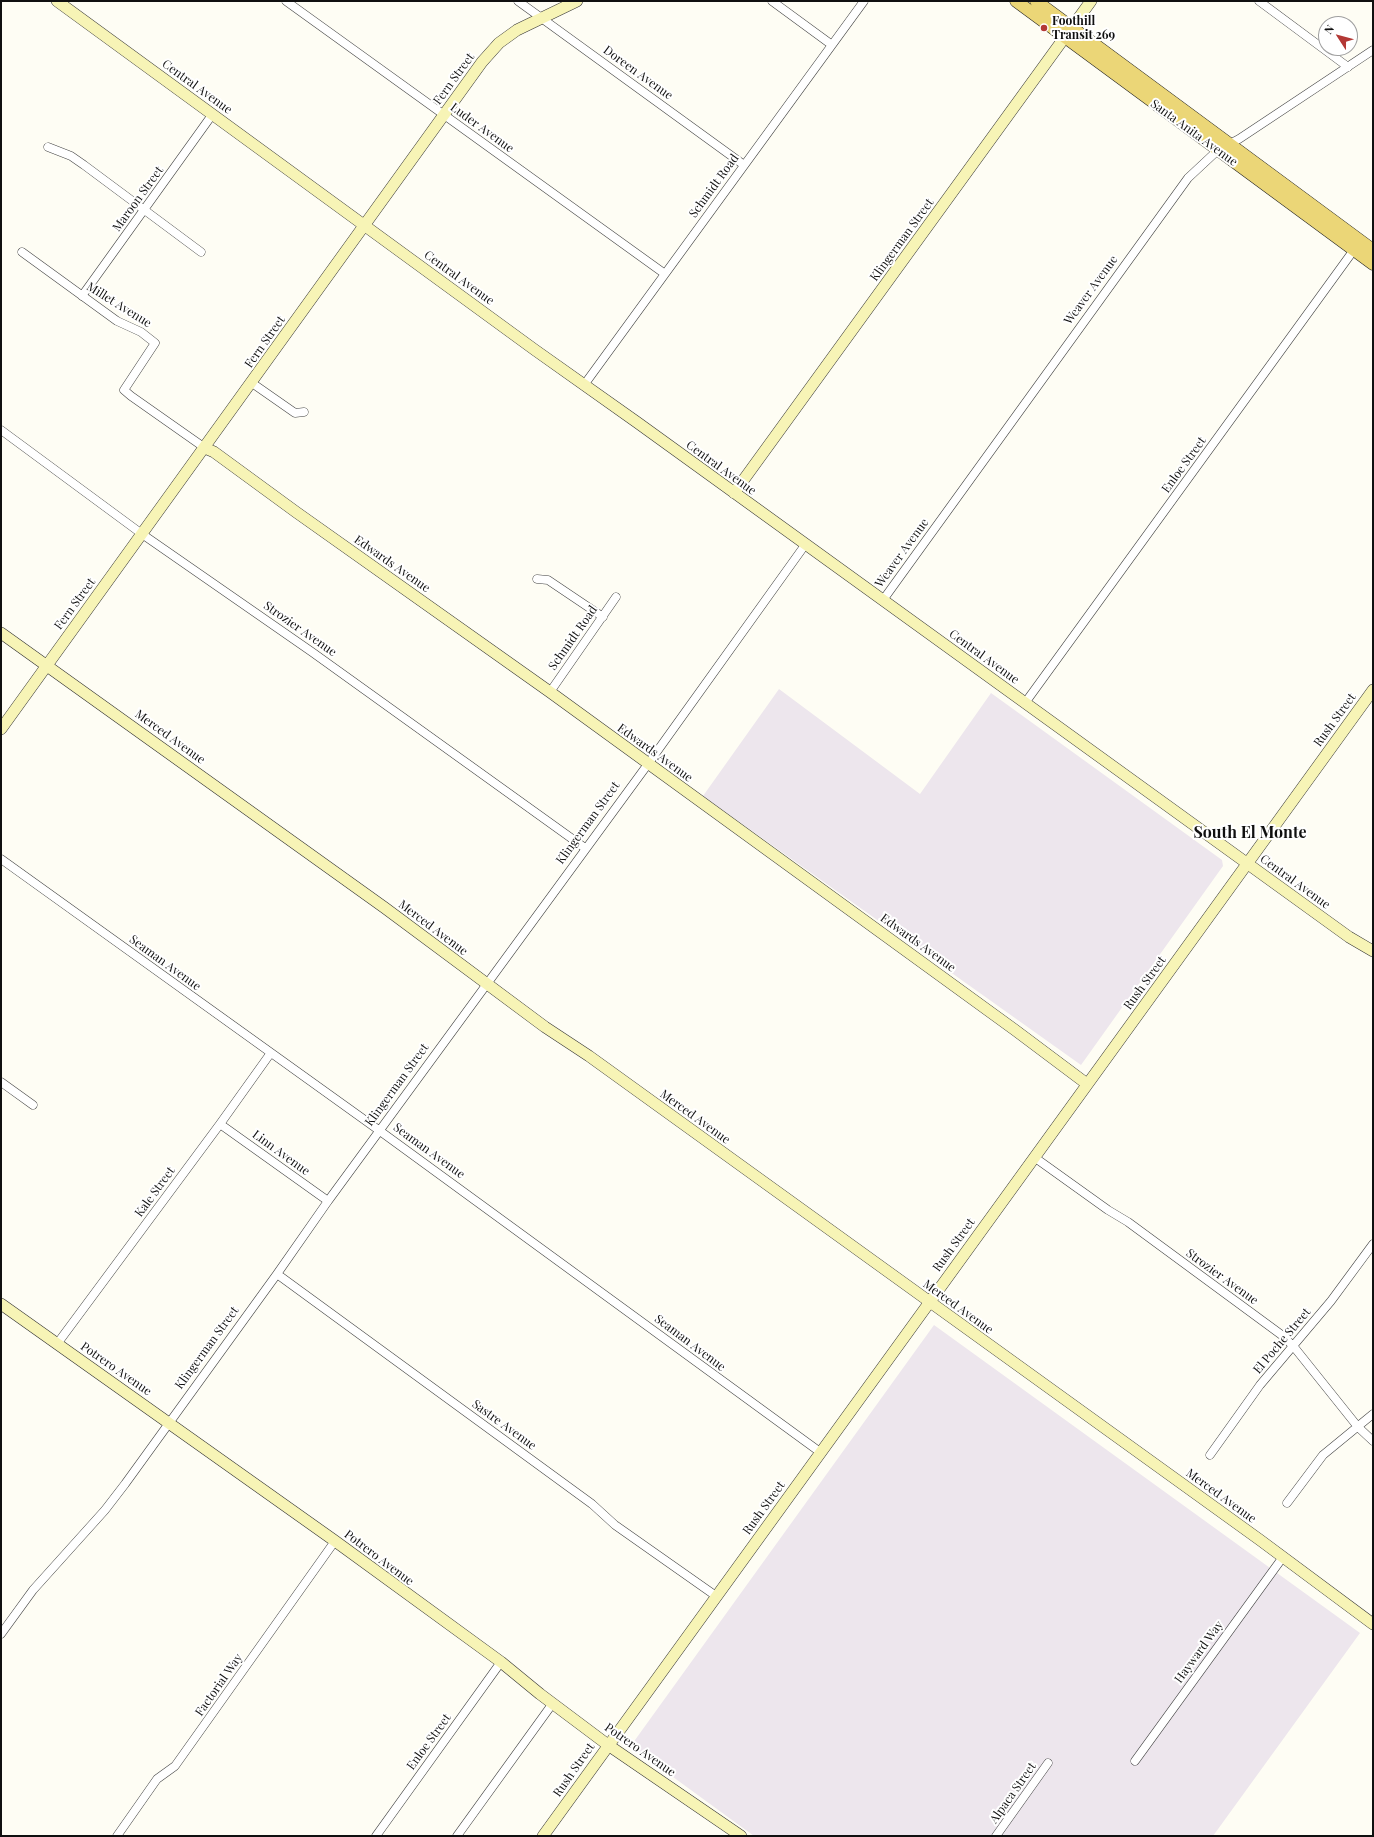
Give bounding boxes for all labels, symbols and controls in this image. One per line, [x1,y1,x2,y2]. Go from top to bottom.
place label: Foothill Transit 269 [1052,14,1115,42]
north arrow [1318,16,1358,56]
text: N [1320,22,1337,37]
marker: Foothill Transit 269 [1039,23,1049,33]
street label: Doreen Avenue [600,43,676,103]
street label: Fern Street [430,50,478,108]
street label: Central Avenue [159,57,235,117]
street label: Santa Anita Avenue [1148,97,1240,169]
street label: Luder Avenue [447,100,517,156]
street label: Schmidt Road [686,151,742,221]
street label: Maroon Street [110,164,166,234]
street label: Klingerman Street [867,196,937,284]
street label: Central Avenue [421,248,497,308]
street label: Weaver Avenue [1061,253,1121,327]
street label: Millet Avenue [84,279,154,331]
street label: Fern Street [242,313,288,371]
street label: Enloe Street [1159,434,1209,496]
street label: Central Avenue [683,438,759,498]
street label: Weaver Avenue [872,516,932,590]
street label: Edwards Avenue [351,532,433,596]
street label: Fern Street [51,575,99,633]
street label: Strozier Avenue [261,599,339,659]
street label: Schmidt Road [546,603,600,673]
street label: Central Avenue [946,627,1022,687]
street label: Rush Street [1311,691,1359,749]
street label: Merced Avenue [132,707,208,767]
street label: Edwards Avenue [615,721,695,785]
street label: Klingerman Street [553,779,623,867]
district label: South El Monte [1193,823,1307,843]
street label: Central Avenue [1257,852,1333,912]
street label: Merced Avenue [396,897,470,959]
street label: Edwards Avenue [878,911,958,975]
street label: Seaman Avenue [126,932,204,994]
street label: Rush Street [1121,954,1169,1012]
street label: Klingerman Street [362,1041,432,1129]
street label: Merced Avenue [657,1087,733,1147]
street label: Seaman Avenue [390,1120,468,1182]
street label: Linn Avenue [249,1127,313,1179]
street label: Kale Street [132,1164,178,1220]
street label: Rush Street [930,1216,978,1274]
street label: Strozier Avenue [1183,1246,1261,1308]
street label: Merced Avenue [920,1277,996,1337]
street label: Klingerman Street [172,1304,242,1392]
street label: El Poche Street [1250,1305,1314,1377]
street label: Seaman Avenue [652,1312,728,1374]
street label: Potrero Avenue [78,1339,154,1399]
street label: Sastre Avenue [469,1397,539,1453]
street label: Merced Avenue [1183,1466,1259,1526]
street label: Rush Street [740,1479,788,1537]
street label: Potrero Avenue [341,1527,417,1589]
street label: Hayward Way [1172,1618,1226,1686]
street label: Factorial Way [192,1651,246,1719]
street label: Enloe Street [404,1711,454,1773]
street label: Potrero Avenue [602,1720,678,1780]
street label: Rush Street [550,1740,598,1800]
street label: Alpaca Street [987,1760,1039,1826]

